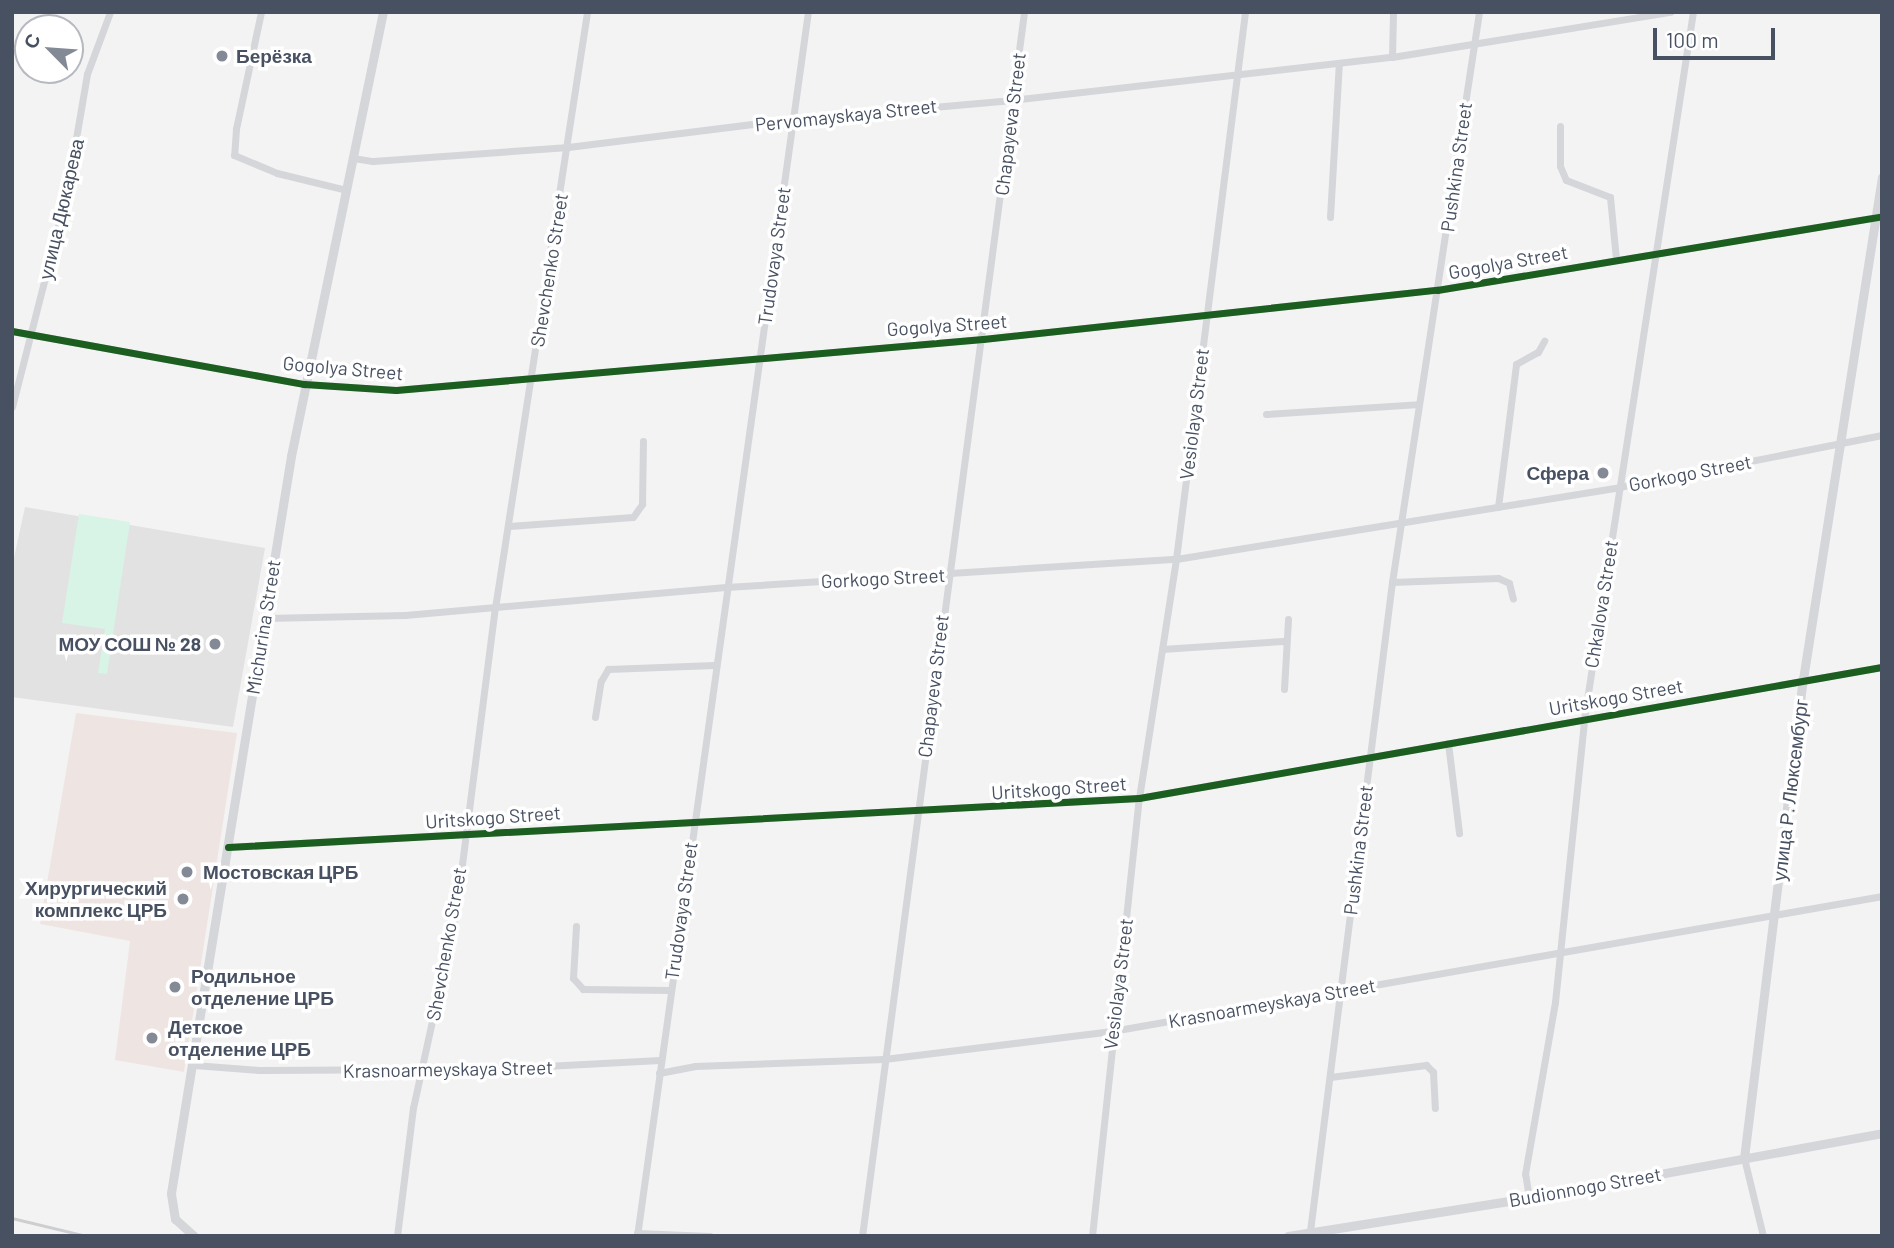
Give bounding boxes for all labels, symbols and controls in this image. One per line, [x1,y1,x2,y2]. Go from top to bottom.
north arrow [14,14,84,84]
scale bar [1656,14,1778,58]
text: 100 m [1666,27,1719,52]
text: С [18,30,45,52]
place label: Берёзка [236,45,312,67]
marker: Берёзка [214,48,230,64]
street label: Chapayeva Street [990,51,1030,197]
street label: Pervomayskaya Street [754,94,938,136]
street label: Pushkina Street [1436,101,1476,233]
street label: улица Дюкарева [34,136,88,282]
street label: Trudovaya Street [753,185,795,327]
street label: Shevchenko Street [526,192,572,348]
street label: Gogolya Street [1447,240,1569,284]
street label: Gogolya Street [886,309,1008,341]
street label: Vesiolaya Street [1175,347,1213,481]
street label: Gogolya Street [282,351,404,385]
street label: Gorkogo Street [1627,450,1753,496]
place label: Сфера [1526,462,1589,484]
marker: Сфера [1595,465,1611,481]
street label: Chkalova Street [1580,538,1622,670]
street label: Michurina Street [241,558,285,696]
street label: Gorkogo Street [820,563,946,593]
street label: Chapayeva Street [913,613,953,759]
place label: МОУ СОШ № 28 [58,633,201,655]
marker: МОУ СОШ № 28 [207,636,223,652]
street label: Uritskogo Street [1547,674,1685,720]
street label: улица Р. Люксембург [1768,698,1812,882]
street label: Uritskogo Street [990,772,1128,804]
street label: Pushkina Street [1339,784,1377,916]
street label: Uritskogo Street [424,801,562,833]
street label: Trudovaya Street [660,840,702,982]
place label: Мостовская ЦРБ [203,861,358,883]
marker: Мостовская ЦРБ [177,862,197,882]
street label: Shevchenko Street [421,866,471,1022]
place label: Хирургический комплекс ЦРБ [25,877,167,921]
marker: Хирургический комплекс ЦРБ [173,889,193,909]
street label: Vesiolaya Street [1099,917,1137,1051]
place label: Родильное отделение ЦРБ [191,965,334,1009]
street label: Krasnoarmeyskaya Street [1167,974,1377,1032]
marker: Родильное отделение ЦРБ [165,977,185,997]
place label: Детское отделение ЦРБ [168,1016,311,1060]
marker: Детское отделение ЦРБ [142,1028,162,1048]
street label: Krasnoarmeyskaya Street [343,1056,553,1082]
street label: Budionnogo Street [1507,1162,1663,1212]

